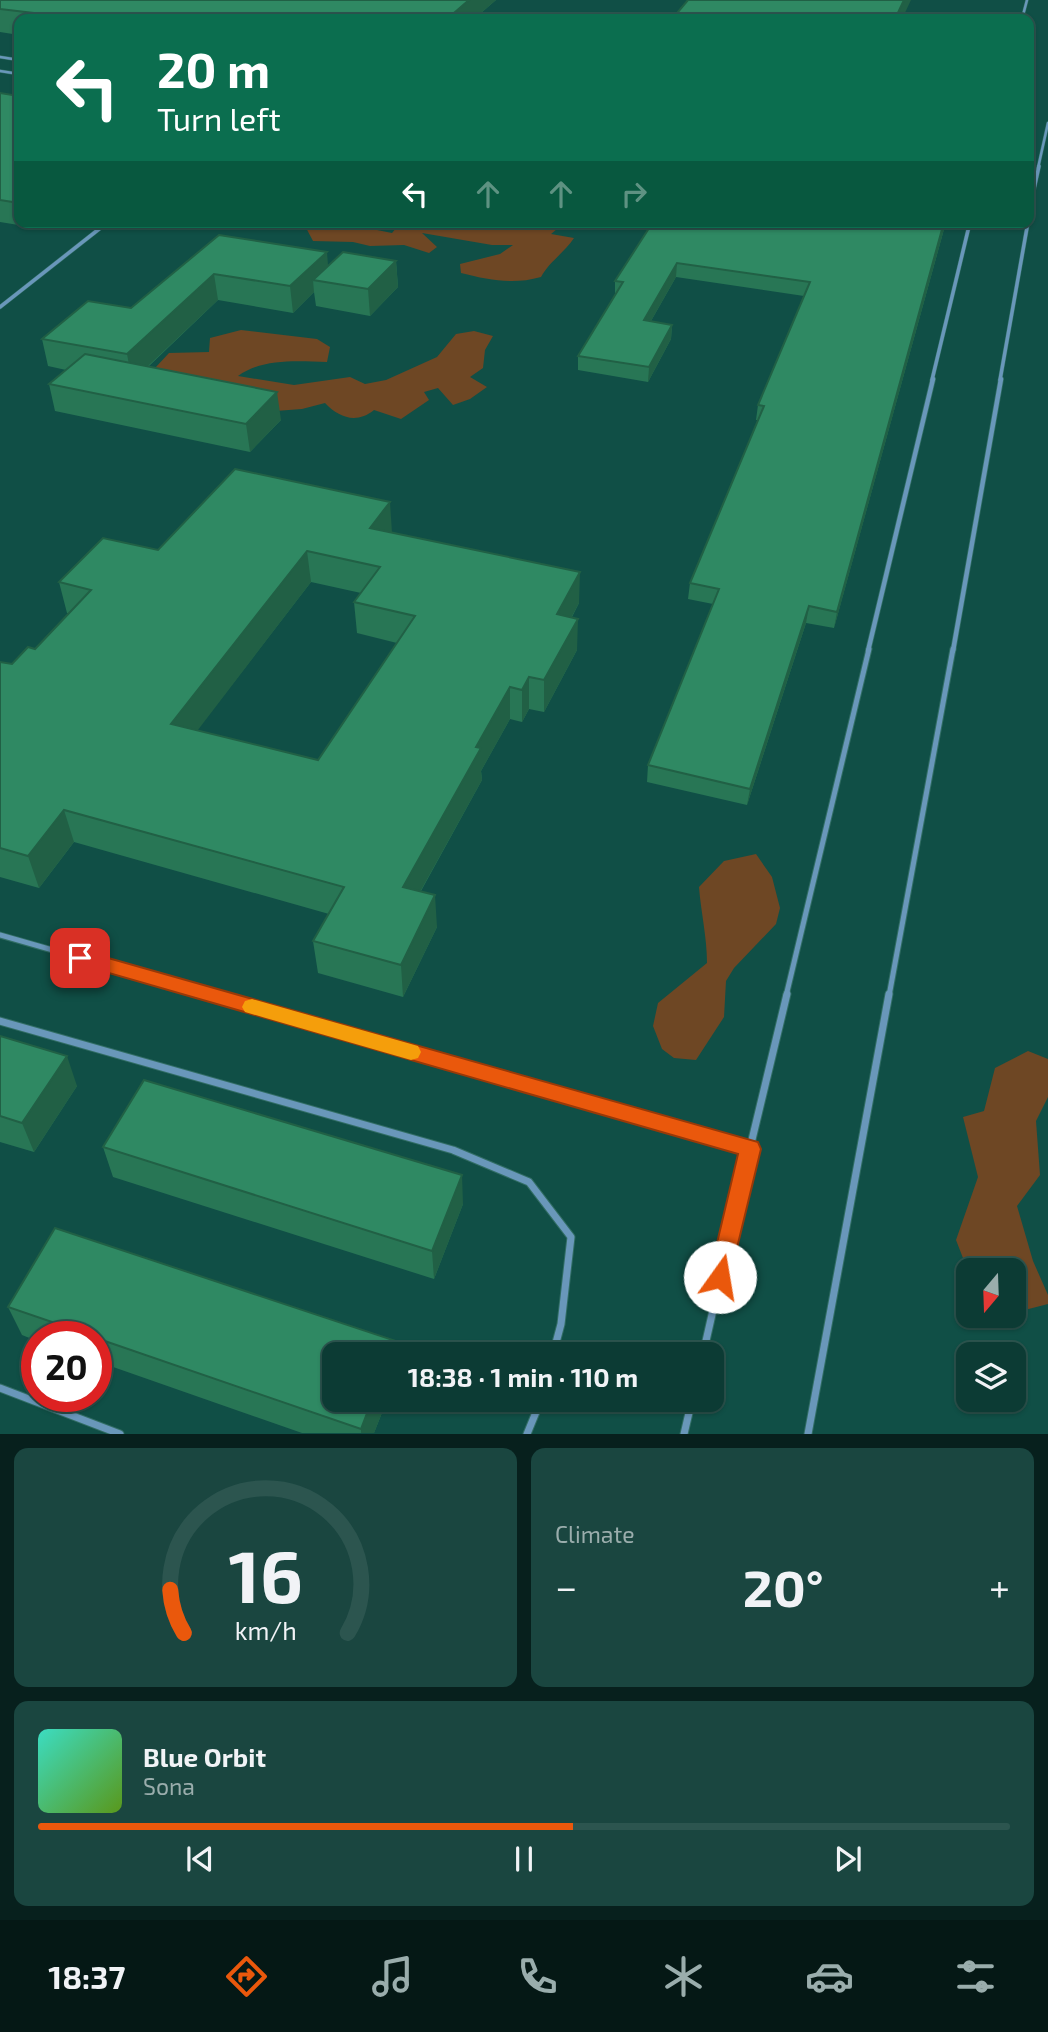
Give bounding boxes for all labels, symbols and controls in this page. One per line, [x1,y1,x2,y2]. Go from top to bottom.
text: 20 m [157,39,270,98]
icon: left [42,42,133,133]
text: Turn left [157,99,281,137]
icon: left [396,175,434,213]
icon: ahead [469,175,507,213]
icon: ahead [542,175,580,213]
icon: right [615,175,653,213]
pin [50,928,110,988]
icon: arrive [61,939,99,977]
position arrow [683,1240,757,1314]
north arrow [956,1258,1026,1328]
map controls [956,1258,1026,1412]
speed limit sign: 20 [21,1321,112,1412]
button: layers [956,1342,1026,1412]
text: 18:38 · 1 min · 110 m [408,1361,638,1392]
text: Climate [555,1520,635,1548]
text: 16 [228,1531,303,1619]
text: 20° [743,1555,824,1617]
text: − [555,1563,577,1609]
text: + [989,1563,1010,1609]
text: km/h [234,1615,297,1645]
text: Blue Orbit [143,1741,266,1772]
text: Sona [143,1772,195,1800]
icon: previous [181,1840,219,1878]
icon: pause [505,1840,543,1878]
icon: next [829,1840,867,1878]
icon: directions [222,1952,271,2001]
icon: music [368,1952,417,2001]
icon: phone [513,1952,562,2001]
icon: climate [659,1952,708,2001]
icon: car [805,1952,854,2001]
icon: filters [951,1952,1000,2001]
text: 18:37 [48,1957,125,1995]

